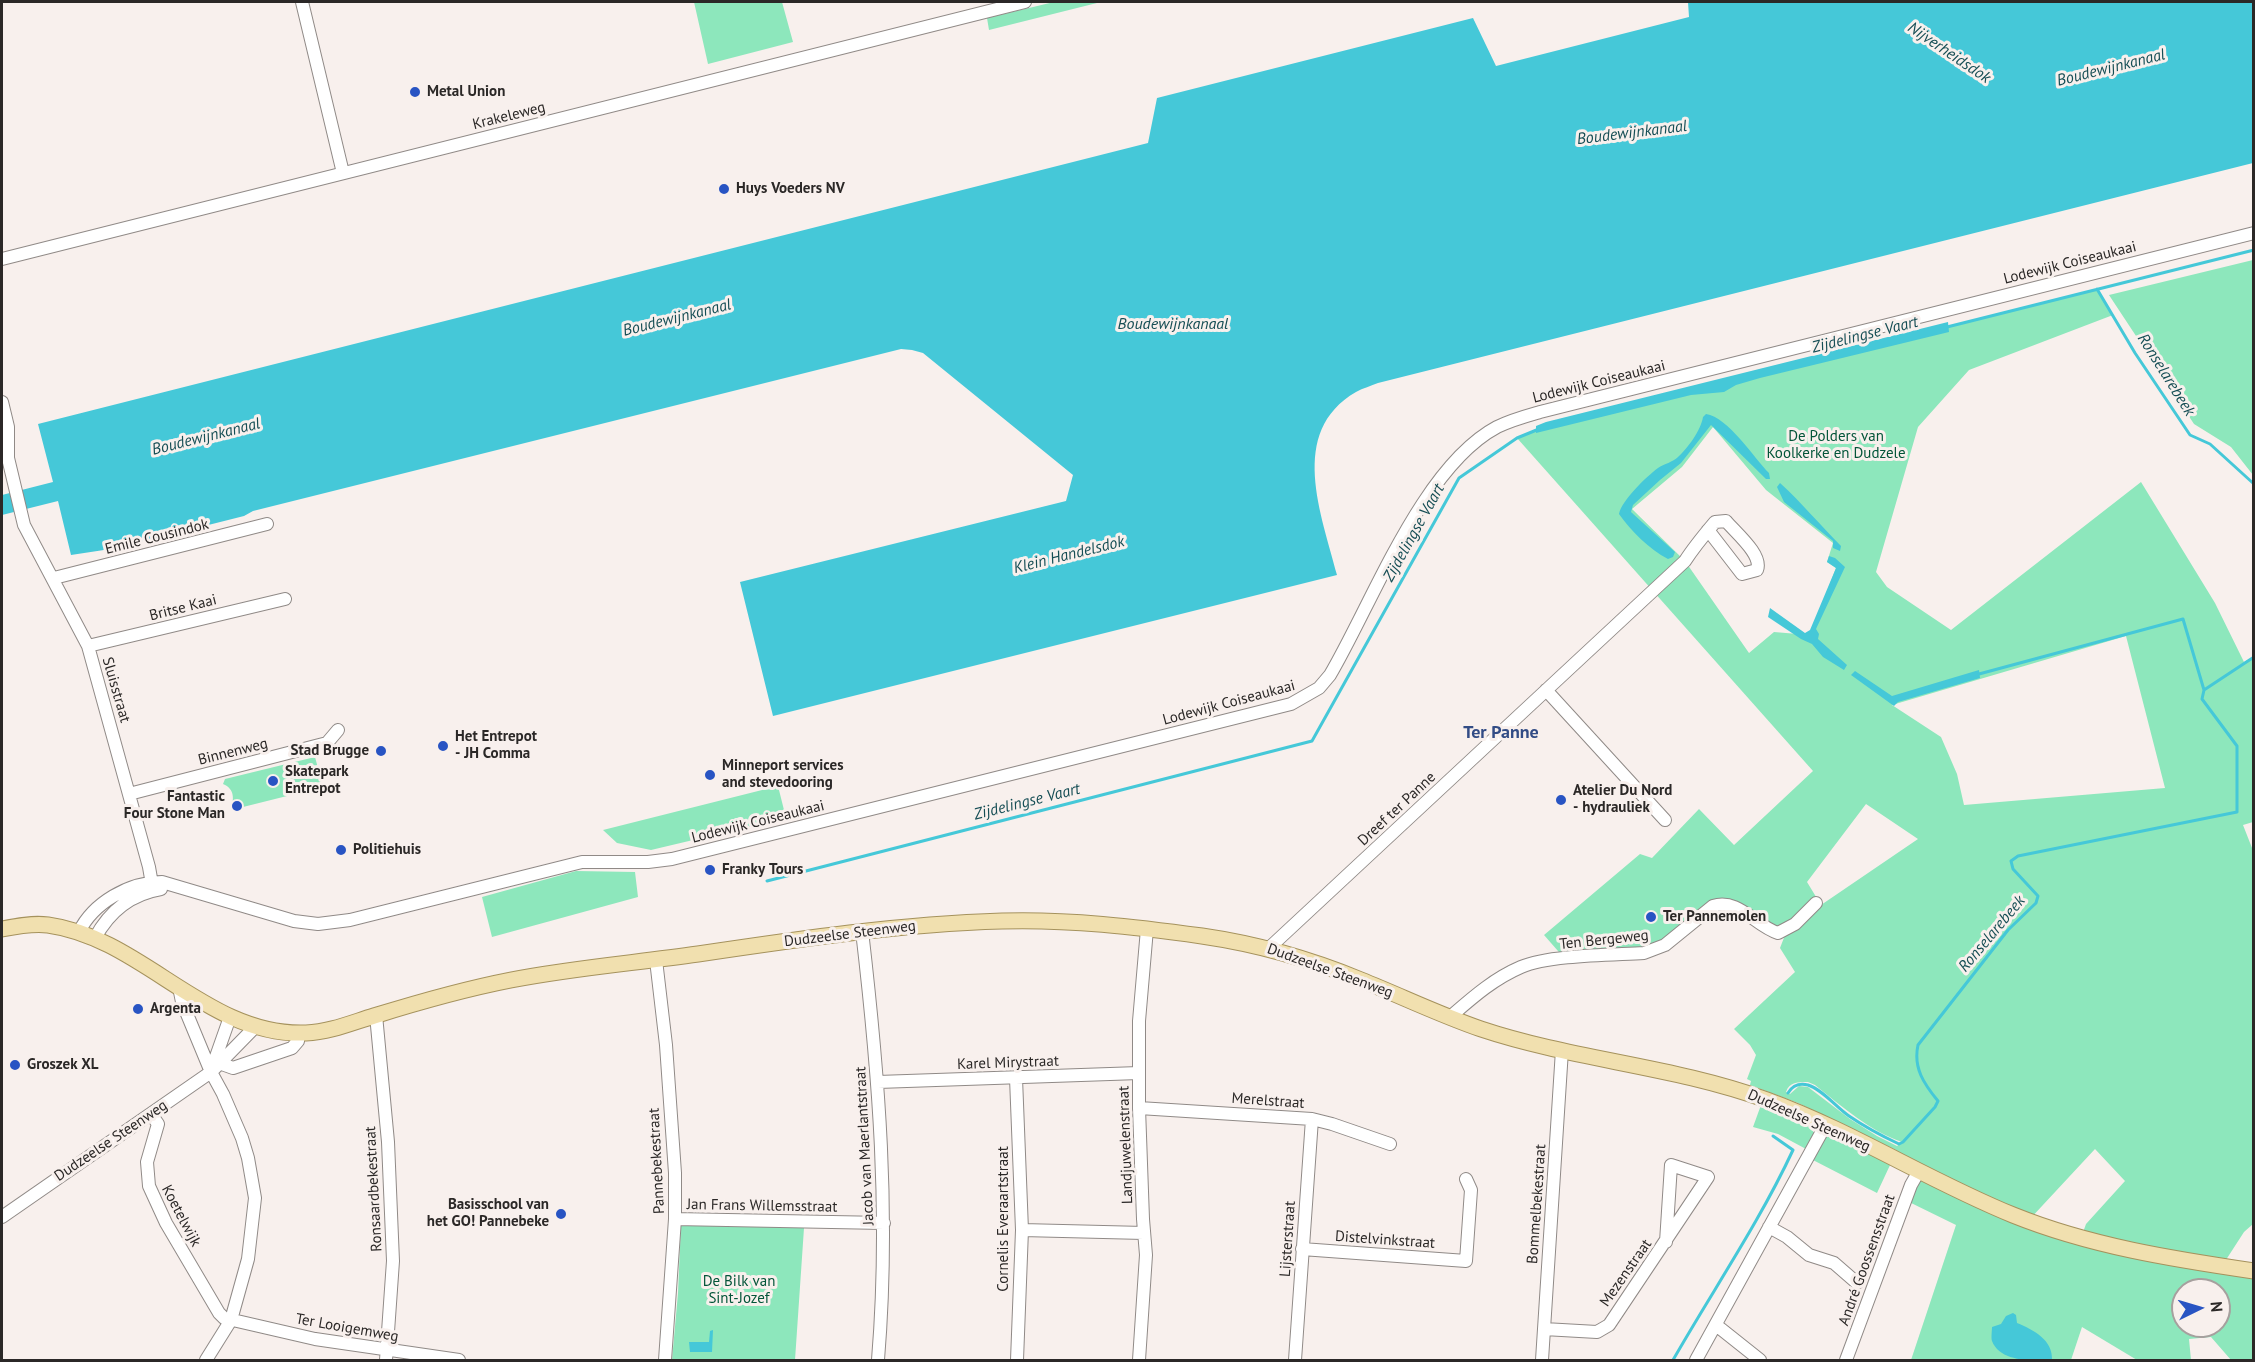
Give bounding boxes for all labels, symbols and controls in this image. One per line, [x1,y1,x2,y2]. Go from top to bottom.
water label: Nijverheidsdok [1904,18,1994,88]
water label: Boudewijnkanaal [2055,45,2167,91]
place label: Metal Union [427,83,505,101]
marker: Metal Union [408,85,422,99]
street label: Krakeleweg [471,98,547,134]
water label: Boudewijnkanaal [1576,117,1688,149]
place label: Huys Voeders NV [736,180,845,198]
marker: Huys Voeders NV [717,182,731,196]
street label: Lodewijk Coiseaukaai [2002,238,2138,288]
water label: Boudewijnkanaal [621,295,733,341]
water label: Zijdelingse Vaart [1810,313,1920,357]
water label: Boudewijnkanaal [1118,314,1228,334]
water label: Ronselarebeek [2133,330,2199,420]
street label: Lodewijk Coiseaukaai [1531,357,1667,407]
water label: Boudewijnkanaal [150,414,262,460]
park label: De Polders van Koolkerke en Dudzele [1766,428,1906,463]
water label: Zijdelingse Vaart [1379,481,1449,585]
street label: Emile Cousindok [103,515,211,559]
water label: Klein Handelsdok [1012,532,1126,578]
street label: Britse Kaai [148,591,218,625]
street label: Sluisstraat [98,655,134,725]
street label: Lodewijk Coiseaukaai [1161,677,1297,729]
district label: Ter Panne [1463,722,1539,744]
place label: Het Entrepot - JH Comma [455,728,537,763]
street label: Binnenweg [196,735,270,769]
marker: Het Entrepot - JH Comma [436,739,450,753]
place label: Stad Brugge [291,742,369,760]
marker: Stad Brugge [374,744,388,758]
place label: Minneport services and stevedooring [722,757,843,792]
place label: Skatepark Entrepot [285,763,349,798]
marker: Minneport services and stevedooring [703,768,717,782]
street label: Dreef ter Panne [1354,768,1440,850]
marker: Skatepark Entrepot [266,774,280,788]
water label: Zijdelingse Vaart [972,780,1082,824]
place label: Atelier Du Nord - hydrauliek [1573,782,1672,817]
place label: Fantastic Four Stone Man [124,788,225,823]
marker: Atelier Du Nord - hydrauliek [1554,793,1568,807]
street label: Lodewijk Coiseaukaai [690,797,826,847]
marker: Fantastic Four Stone Man [230,799,244,813]
place label: Politiehuis [353,841,421,859]
marker: Politiehuis [334,843,348,857]
place label: Franky Tours [722,861,803,879]
marker: Franky Tours [703,863,717,877]
water label: Ronselarebeek [1955,892,2029,976]
place label: Ter Pannemolen [1663,908,1766,926]
marker: Ter Pannemolen [1644,910,1658,924]
street label: Dudzeelse Steenweg [783,917,917,951]
street label: Ten Bergeweg [1559,926,1649,954]
street label: Dudzeelse Steenweg [1265,940,1395,1002]
place label: Argenta [150,1000,201,1018]
marker: Argenta [131,1002,145,1016]
street label: Karel Mirystraat [957,1052,1059,1074]
place label: Groszek XL [27,1056,99,1074]
marker: Groszek XL [8,1058,22,1072]
street label: Jacob van Maerlantstraat [852,1066,878,1226]
street label: Landjuwelenstraat [1115,1086,1137,1204]
street label: Dudzeelse Steenweg [1745,1086,1873,1156]
street label: Merelstraat [1231,1089,1305,1113]
street label: Dudzeelse Steenweg [51,1097,171,1185]
street label: Pannebekestraat [645,1108,669,1214]
street label: Ronsaardbekestraat [362,1126,386,1252]
street label: Bommelbekestraat [1524,1144,1550,1264]
street label: Cornelis Everaartstraat [995,1146,1013,1292]
street label: Koetelwijk [157,1182,205,1250]
street label: André Goossensstraat [1835,1192,1899,1328]
place label: Basisschool van het GO! Pannebeke [427,1196,549,1231]
street label: Jan Frans Willemsstraat [687,1196,837,1216]
street label: Lijsterstraat [1276,1200,1300,1278]
marker: Basisschool van het GO! Pannebeke [554,1207,568,1221]
street label: Distelvinkstraat [1334,1228,1436,1252]
street label: Mezenstraat [1596,1236,1656,1310]
park label: De Bilk van Sint-Jozef [703,1273,775,1308]
north arrow [2171,1278,2231,1338]
text: N [2207,1300,2227,1313]
street label: Ter Looigemweg [294,1310,400,1346]

